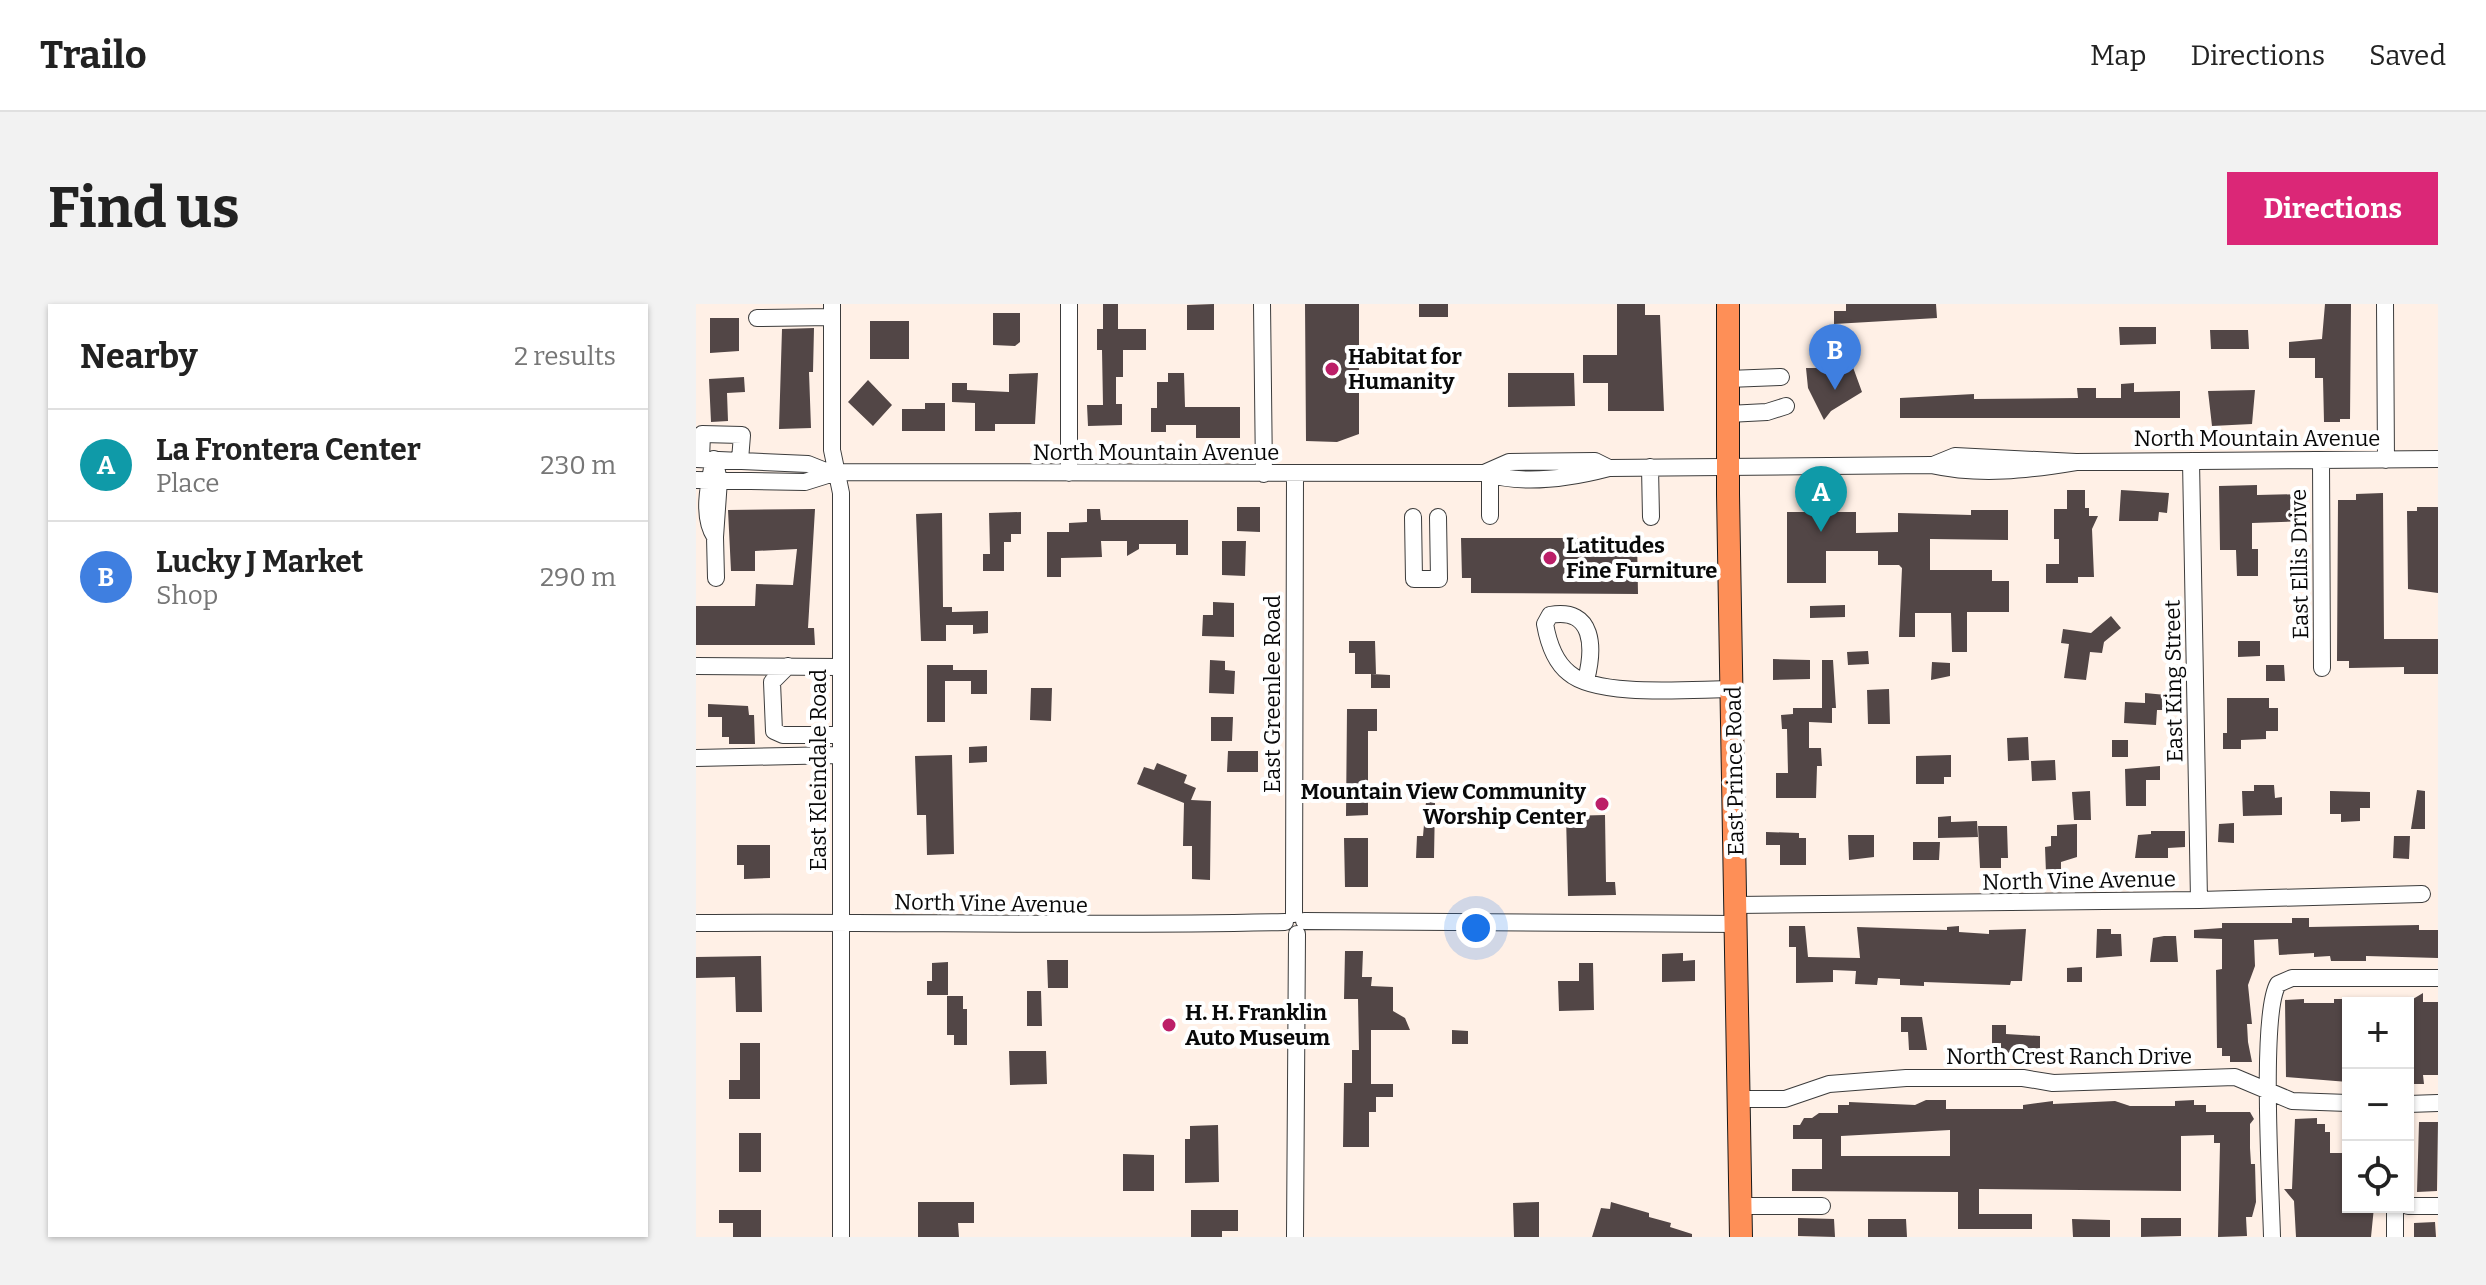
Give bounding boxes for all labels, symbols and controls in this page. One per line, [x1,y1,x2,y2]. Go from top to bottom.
text: Trailo [40,32,147,78]
text: Map [2090,39,2146,72]
text: Directions [2190,39,2325,72]
text: Saved [2369,39,2446,72]
button: Directions [2227,172,2438,245]
text: Find us [48,175,240,242]
pin: B [1809,324,1861,390]
text: Nearby [80,336,198,377]
text: 2 results [514,341,616,372]
place label: Habitat for Humanity [1348,343,1462,395]
marker: Habitat for Humanity [1323,360,1341,378]
street label: North Mountain Avenue [2134,425,2380,452]
text: La Frontera Center [156,432,421,468]
street label: North Mountain Avenue [1033,439,1279,466]
text: A [97,450,115,481]
text: 230 m [540,450,616,481]
pin: A [1795,466,1847,532]
text: Place [156,468,220,499]
street label: East Ellis Drive [2285,489,2314,639]
place label: Latitudes Fine Furniture [1566,532,1717,584]
text: Lucky J Market [156,544,363,580]
marker: Latitudes Fine Furniture [1541,549,1559,567]
text: B [98,562,114,593]
text: 290 m [540,562,616,593]
text: Shop [156,580,218,611]
street label: East Greenlee Road [1259,595,1286,793]
street label: East King Street [2159,599,2188,763]
street label: East Kleindale Road [805,669,832,871]
street label: East Prince Road [1720,686,1749,856]
place label: Mountain View Community Worship Center [1300,778,1587,830]
marker: Mountain View Community Worship Center [1593,795,1611,813]
street label: North Vine Avenue [1982,865,2176,896]
street label: North Vine Avenue [894,888,1088,919]
your location [1456,908,1496,948]
map controls [2342,997,2414,1213]
button: + [2342,997,2414,1069]
place label: H. H. Franklin Auto Museum [1185,999,1330,1051]
marker: H. H. Franklin Auto Museum [1160,1016,1178,1034]
street label: North Crest Ranch Drive [1946,1043,2192,1070]
button: − [2342,1069,2414,1141]
button: locate [2342,1141,2414,1213]

